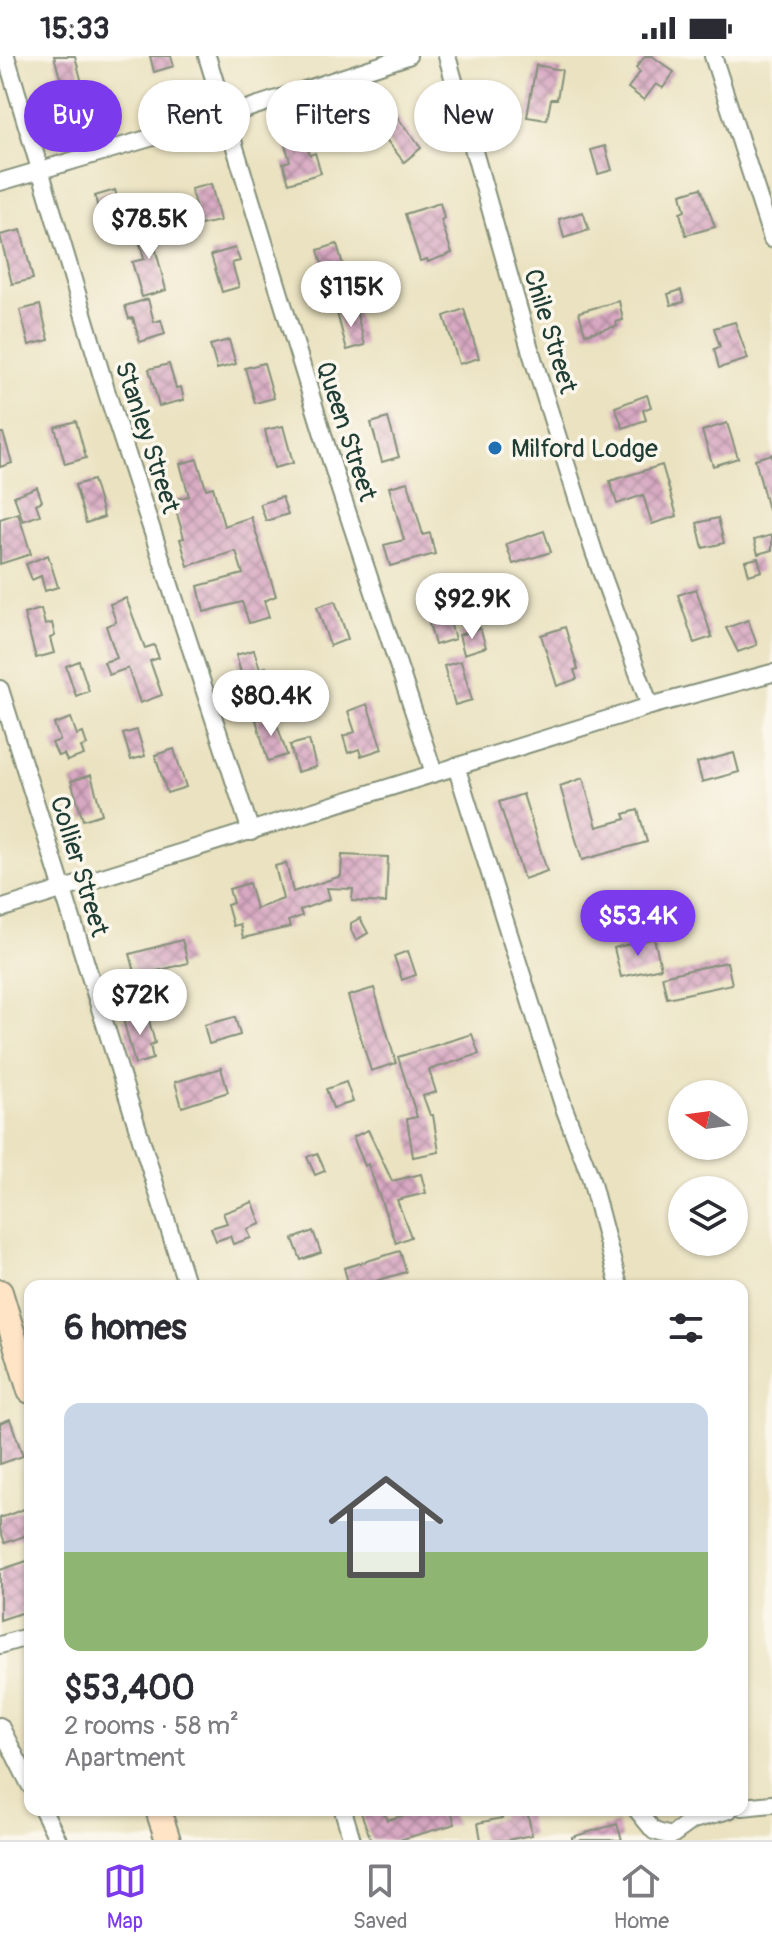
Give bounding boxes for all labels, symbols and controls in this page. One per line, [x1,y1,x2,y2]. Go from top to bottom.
text: 15:33 [40,10,109,47]
chip: Buy [24,80,122,152]
chip: Rent [138,80,250,152]
chip: Filters [266,80,398,152]
chip: New [414,80,522,152]
pin: $78.5K [84,193,214,261]
text: $78.5K [111,203,187,235]
pin: $115K [295,261,407,329]
street label: Chile Street [516,265,584,398]
text: $115K [319,271,383,303]
street label: Stanley Street [107,357,187,518]
street label: Queen Street [308,357,384,506]
place label: Milford Lodge [511,433,658,465]
marker: Milford Lodge [486,439,504,457]
pin: $92.9K [407,573,537,641]
text: $92.9K [434,583,510,615]
pin: $80.4K [206,670,336,738]
text: $80.4K [230,680,312,712]
street label: Collier Street [43,792,116,941]
pin: $53.4K [573,890,703,958]
text: $53.4K [598,900,678,932]
pin: $72K [93,969,187,1037]
text: $72K [111,979,169,1011]
north arrow [668,1080,748,1160]
map controls [668,1080,748,1256]
button: layers [668,1176,748,1256]
icon: filters [664,1306,708,1350]
text: 6 homes [64,1307,187,1350]
icon: home [314,1455,458,1599]
text: $53,400 [64,1667,195,1710]
text: 2 rooms · 58 m² [64,1710,239,1742]
text: Apartment [64,1742,185,1774]
tab: Map [103,1859,147,1935]
tab: Saved [353,1859,408,1935]
tab: Home [614,1859,669,1935]

